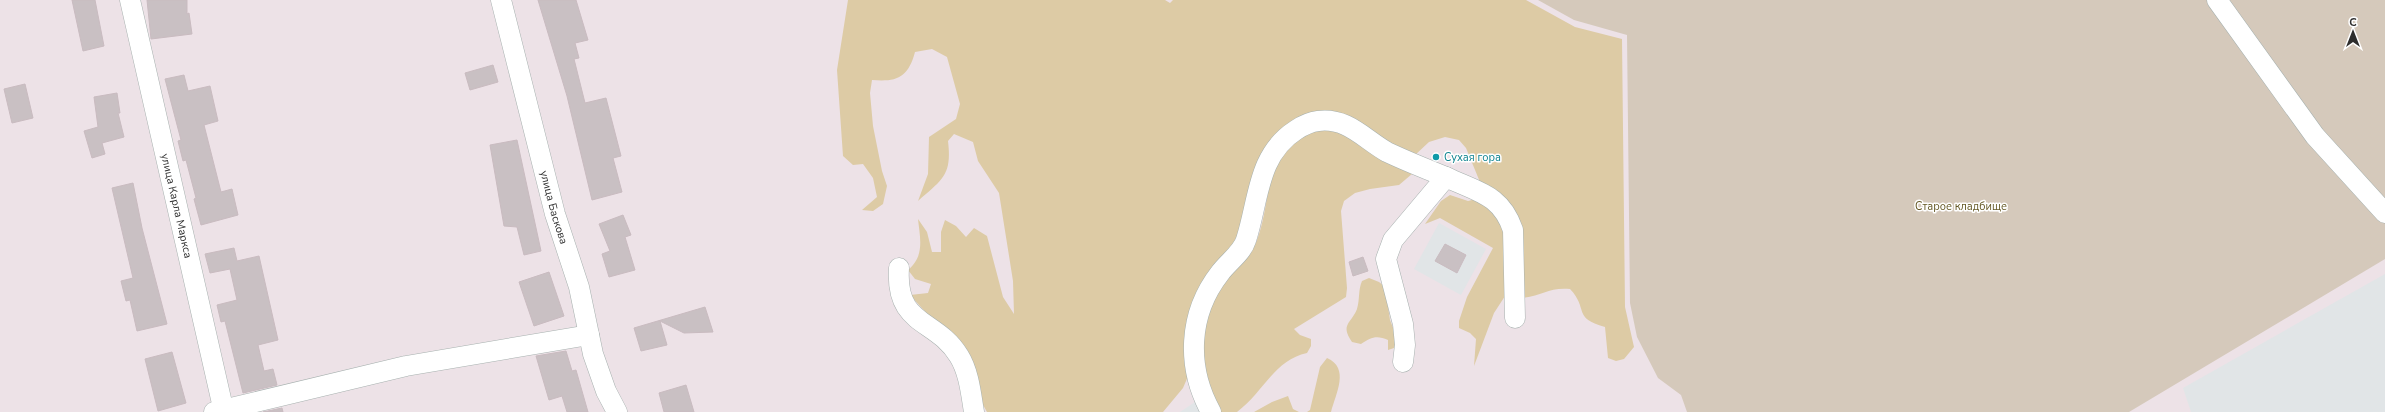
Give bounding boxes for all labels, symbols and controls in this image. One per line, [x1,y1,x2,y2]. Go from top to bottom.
north arrow [2333,12,2373,52]
text: С [2349,15,2357,30]
place label: Сухая гора [1444,150,1501,165]
street label: улица Карла Маркса [157,152,196,260]
marker: Сухая гора [1431,152,1441,162]
street label: улица Баскова [536,169,571,246]
park label: Старое кладбище [1915,199,2007,214]

